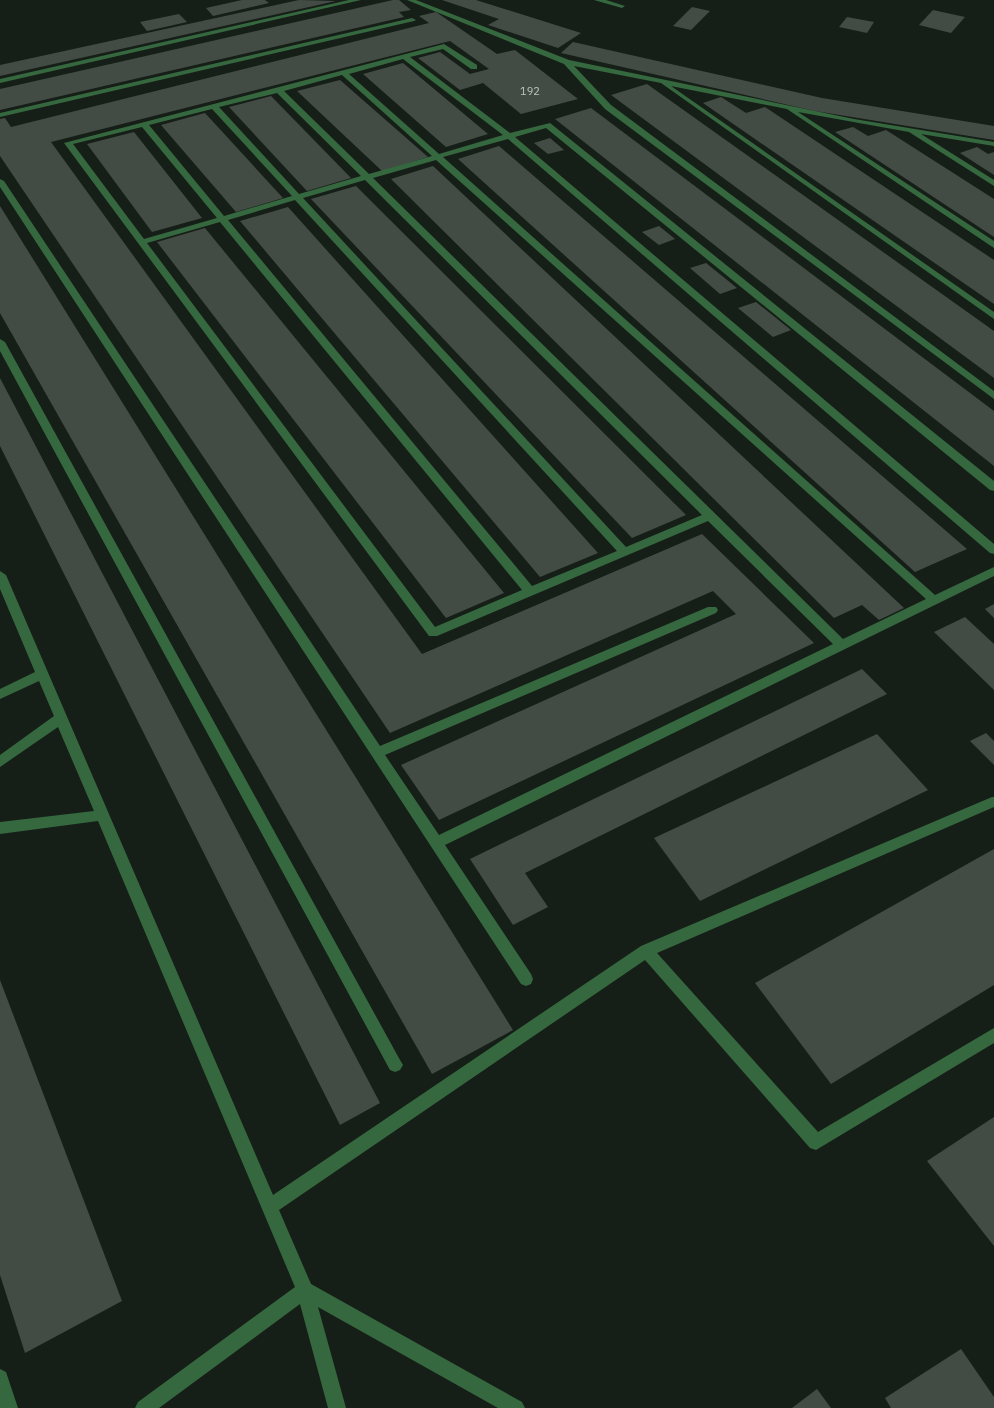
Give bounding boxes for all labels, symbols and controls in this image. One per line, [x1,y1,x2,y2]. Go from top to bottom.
house number: 192 [520,84,540,98]

